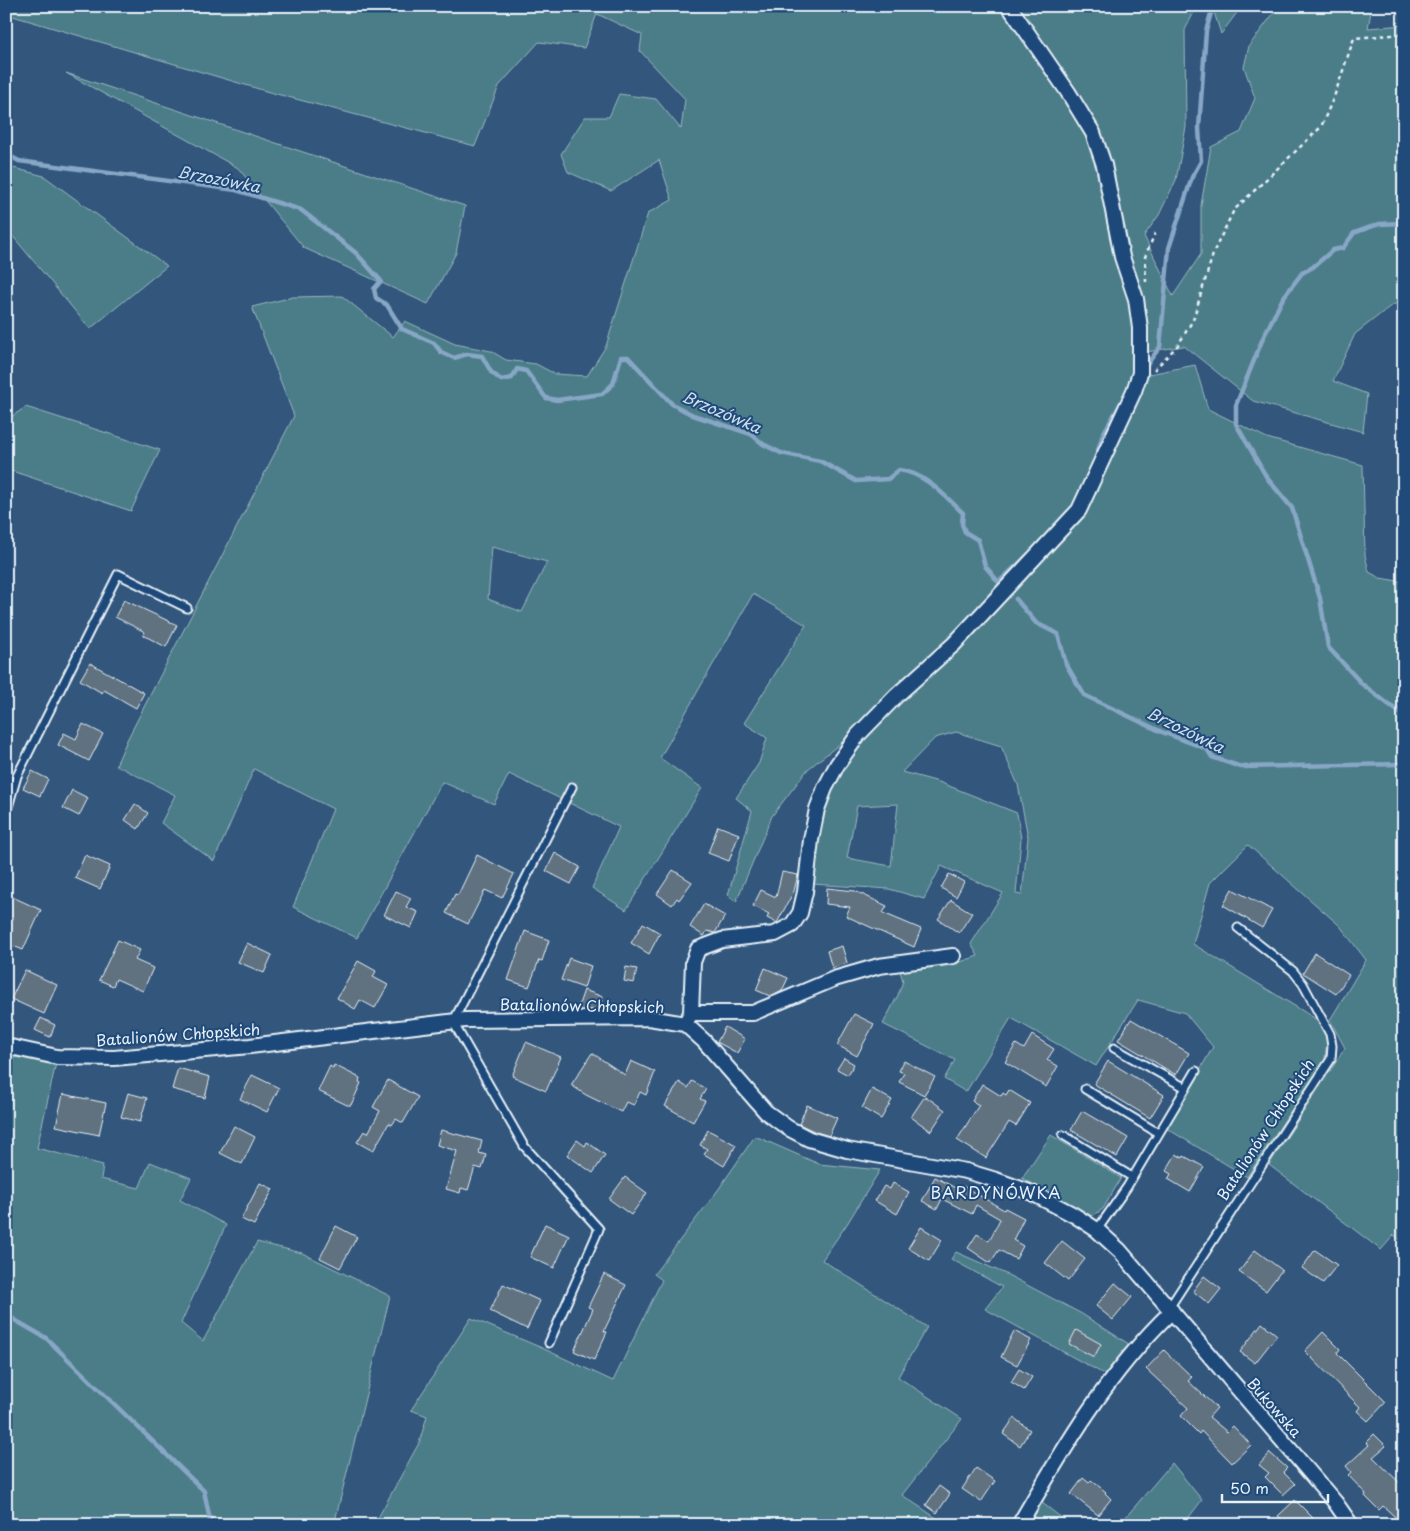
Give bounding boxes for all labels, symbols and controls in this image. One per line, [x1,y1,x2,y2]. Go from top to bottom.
water label: Brzozówka [176,158,263,198]
water label: Brzozówka [679,384,766,439]
water label: Brzozówka [1143,700,1230,759]
street label: Batalionów Chłopskich [499,992,665,1018]
street label: Batalionów Chłopskich [95,1017,261,1051]
street label: Batalionów Chłopskich [1210,1054,1320,1204]
district label: BARDYNÓWKA [930,1180,1062,1204]
street label: Bukowska [1242,1372,1308,1443]
scale bar [1222,1471,1329,1503]
text: 50 m [1230,1476,1269,1499]

